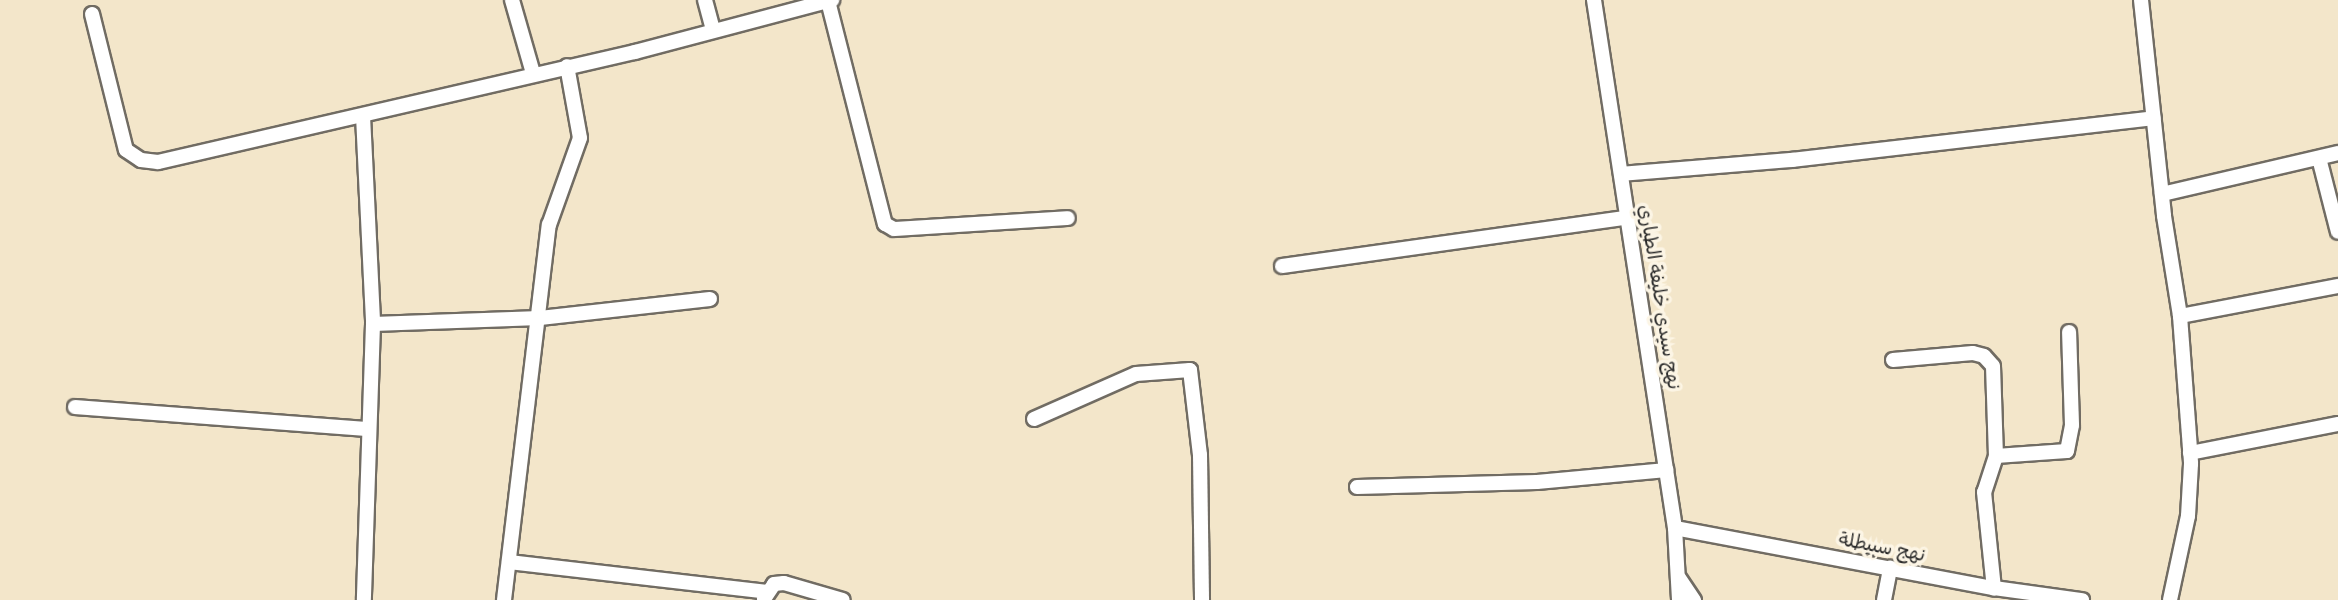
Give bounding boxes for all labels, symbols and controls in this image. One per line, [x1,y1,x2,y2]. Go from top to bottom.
street label: نهج سيدي خليفة الطياري [1634,203,1686,391]
street label: نهج سبيطلة [1837,527,1927,567]

